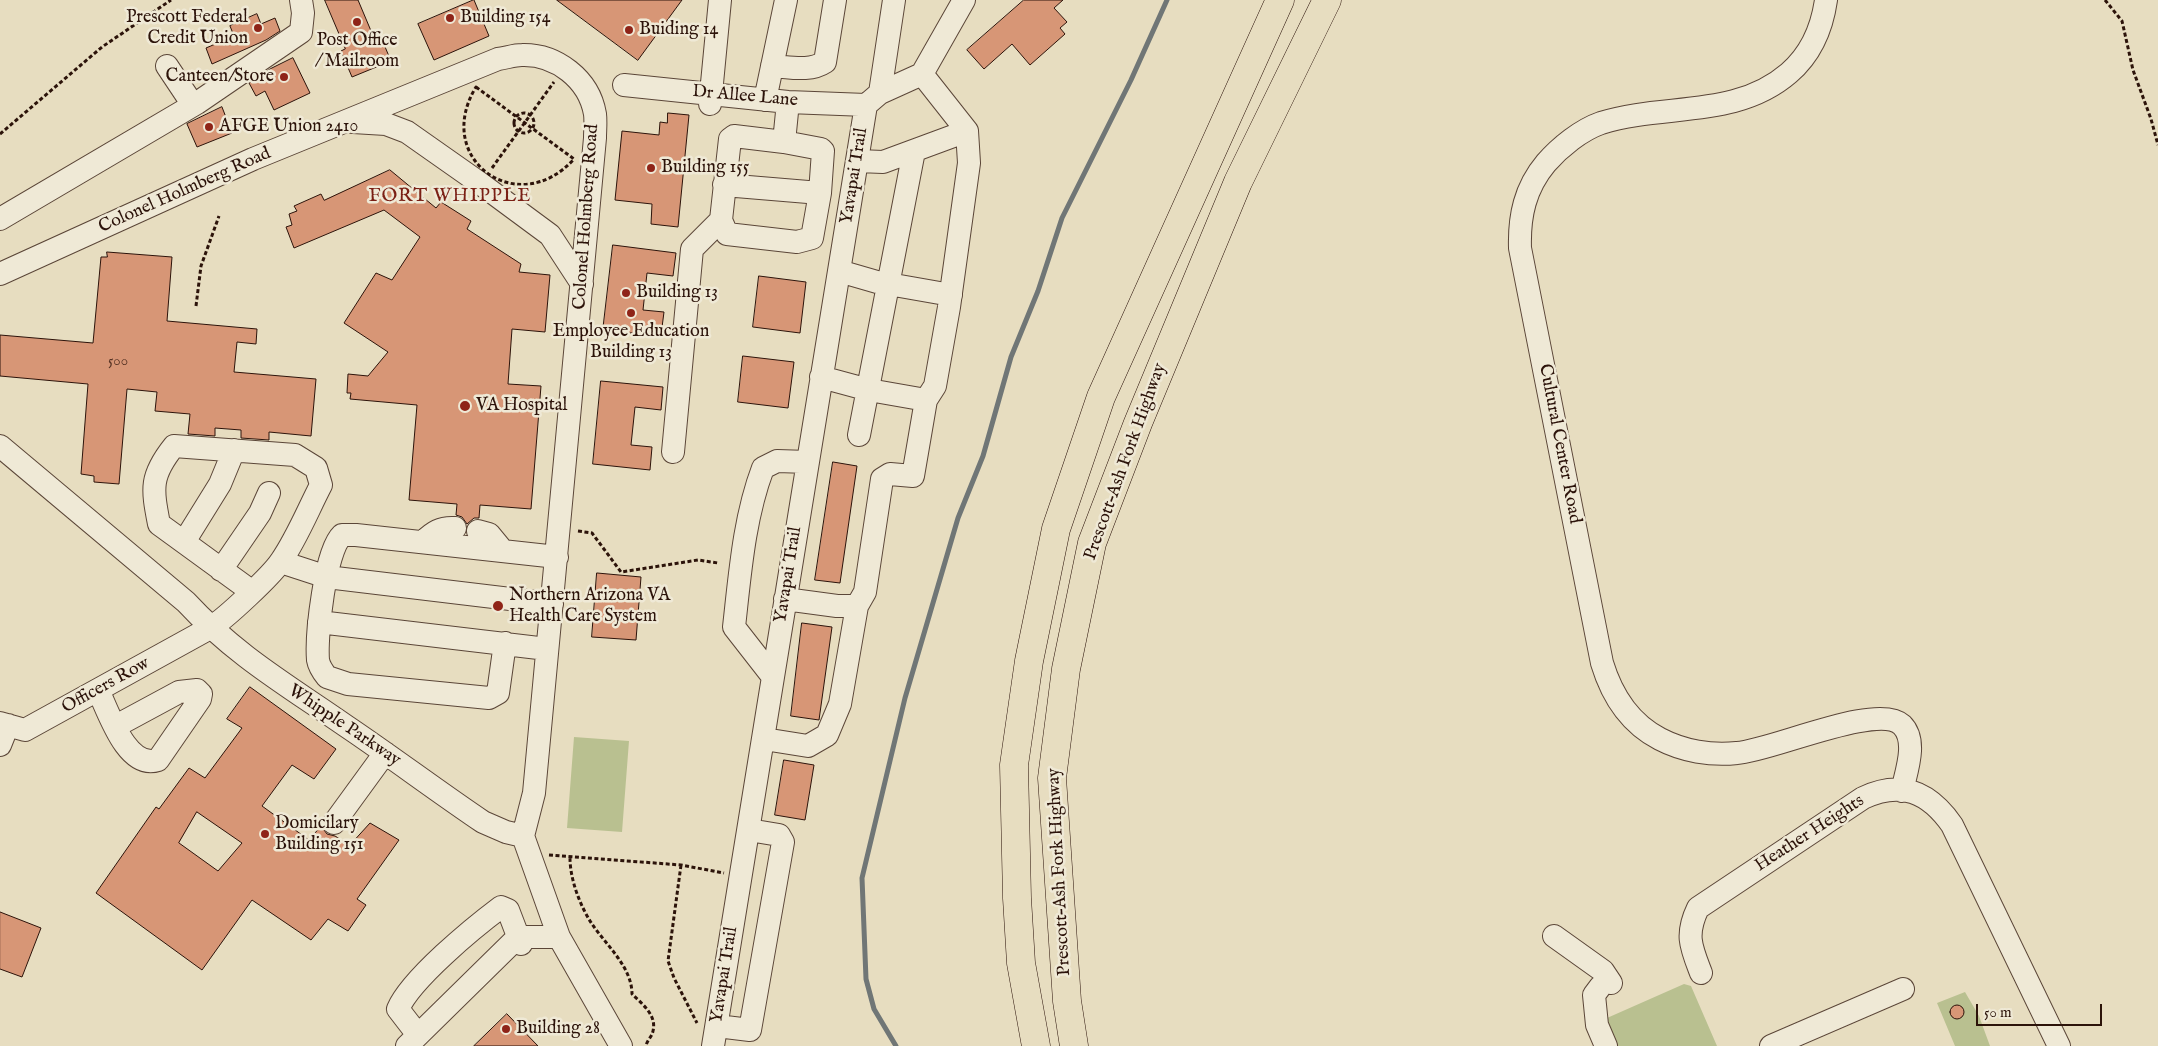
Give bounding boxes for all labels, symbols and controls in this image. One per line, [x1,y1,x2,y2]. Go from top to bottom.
place label: Prescott Federal Credit Union [126,7,248,50]
place label: Building 154 [460,7,551,29]
marker: Building 154 [444,12,456,24]
marker: Post Office / Mailroom [351,16,363,28]
place label: Buiding 14 [639,19,718,41]
marker: Prescott Federal Credit Union [252,22,264,34]
marker: Buiding 14 [623,24,635,36]
place label: Post Office / Mailroom [315,30,399,72]
place label: Canteen/Store [166,66,274,88]
marker: Canteen/Store [278,71,290,83]
street label: Dr Allee Lane [691,82,799,112]
place label: AFGE Union 2410 [219,116,358,138]
marker: AFGE Union 2410 [203,121,215,133]
street label: Colonel Holmberg Road [570,123,604,311]
street label: Yavapai Trail [837,126,873,226]
street label: Colonel Holmberg Road [96,143,274,239]
place label: Building 155 [661,157,749,179]
marker: Building 155 [645,162,657,174]
district label: FORT WHIPPLE [367,186,533,208]
place label: Building 13 [636,282,718,304]
marker: Building 13 [620,287,632,299]
marker: Employee Education Building 13 [625,307,637,319]
place label: Employee Education Building 13 [553,321,709,364]
house number: 500 [108,353,128,371]
street label: Prescott–Ash Fork Highway [1080,361,1172,563]
street label: Cultural Center Road [1533,362,1585,526]
place label: VA Hospital [476,395,568,417]
marker: VA Hospital [458,399,472,413]
street label: Yavapai Trail [771,525,807,625]
place label: Northern Arizona VA Health Care System [509,585,670,628]
marker: Northern Arizona VA Health Care System [491,599,505,613]
street label: Officers Row [58,653,154,719]
street label: Whipple Parkway [284,680,404,772]
street label: Prescott–Ash Fork Highway [1044,768,1076,976]
street label: Heather Heights [1751,791,1869,877]
place label: Domicilary Building 151 [275,813,364,856]
marker: Domicilary Building 151 [259,828,271,840]
street label: Yavapai Trail [707,925,743,1025]
scale bar [1978,994,2104,1026]
text: 50 m [1984,1003,2012,1022]
place label: Building 28 [516,1018,600,1040]
marker: Building 28 [500,1023,512,1035]

